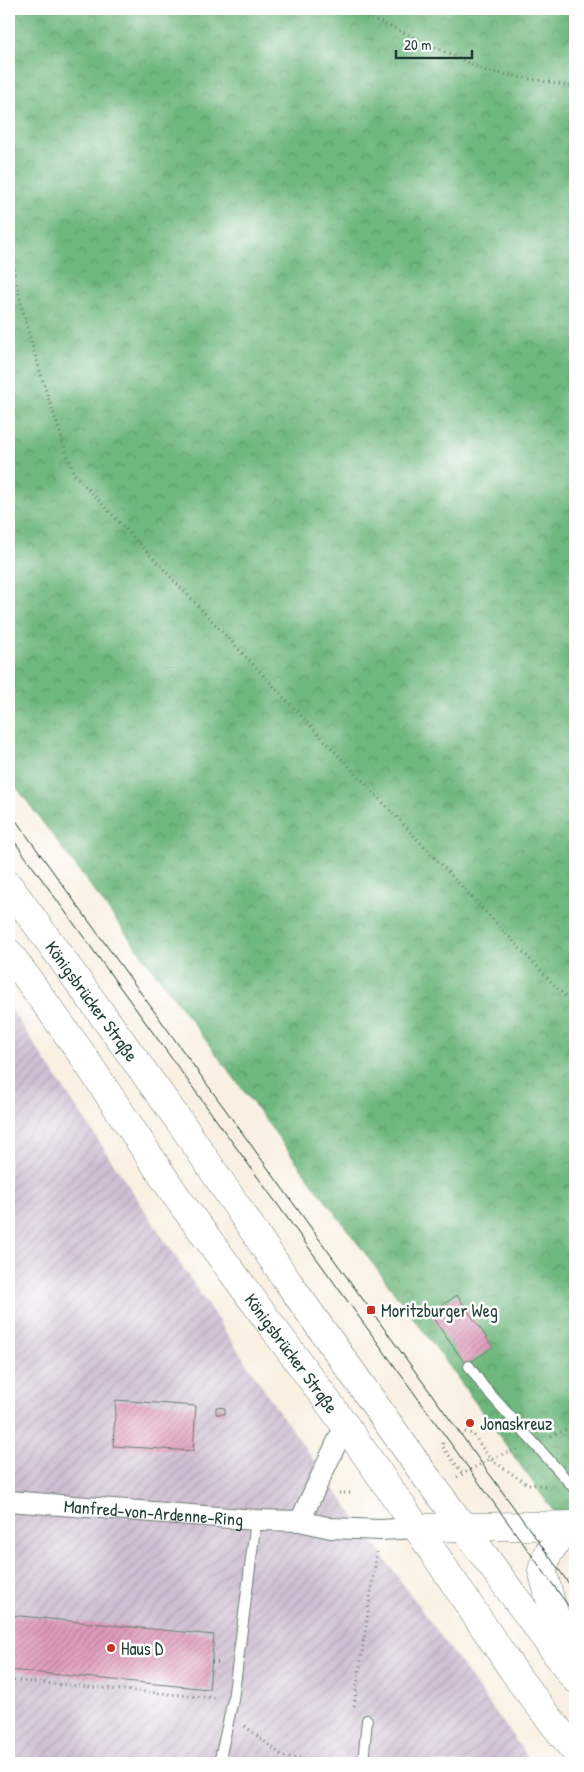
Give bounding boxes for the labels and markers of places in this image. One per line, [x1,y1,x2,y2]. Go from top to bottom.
place label: Moritzburger Weg [381,1298,498,1323]
marker: Moritzburger Weg [365,1304,377,1316]
place label: Jonaskreuz [480,1411,553,1436]
marker: Jonaskreuz [464,1417,476,1429]
place label: Haus D [121,1636,164,1661]
marker: Haus D [105,1642,117,1654]

